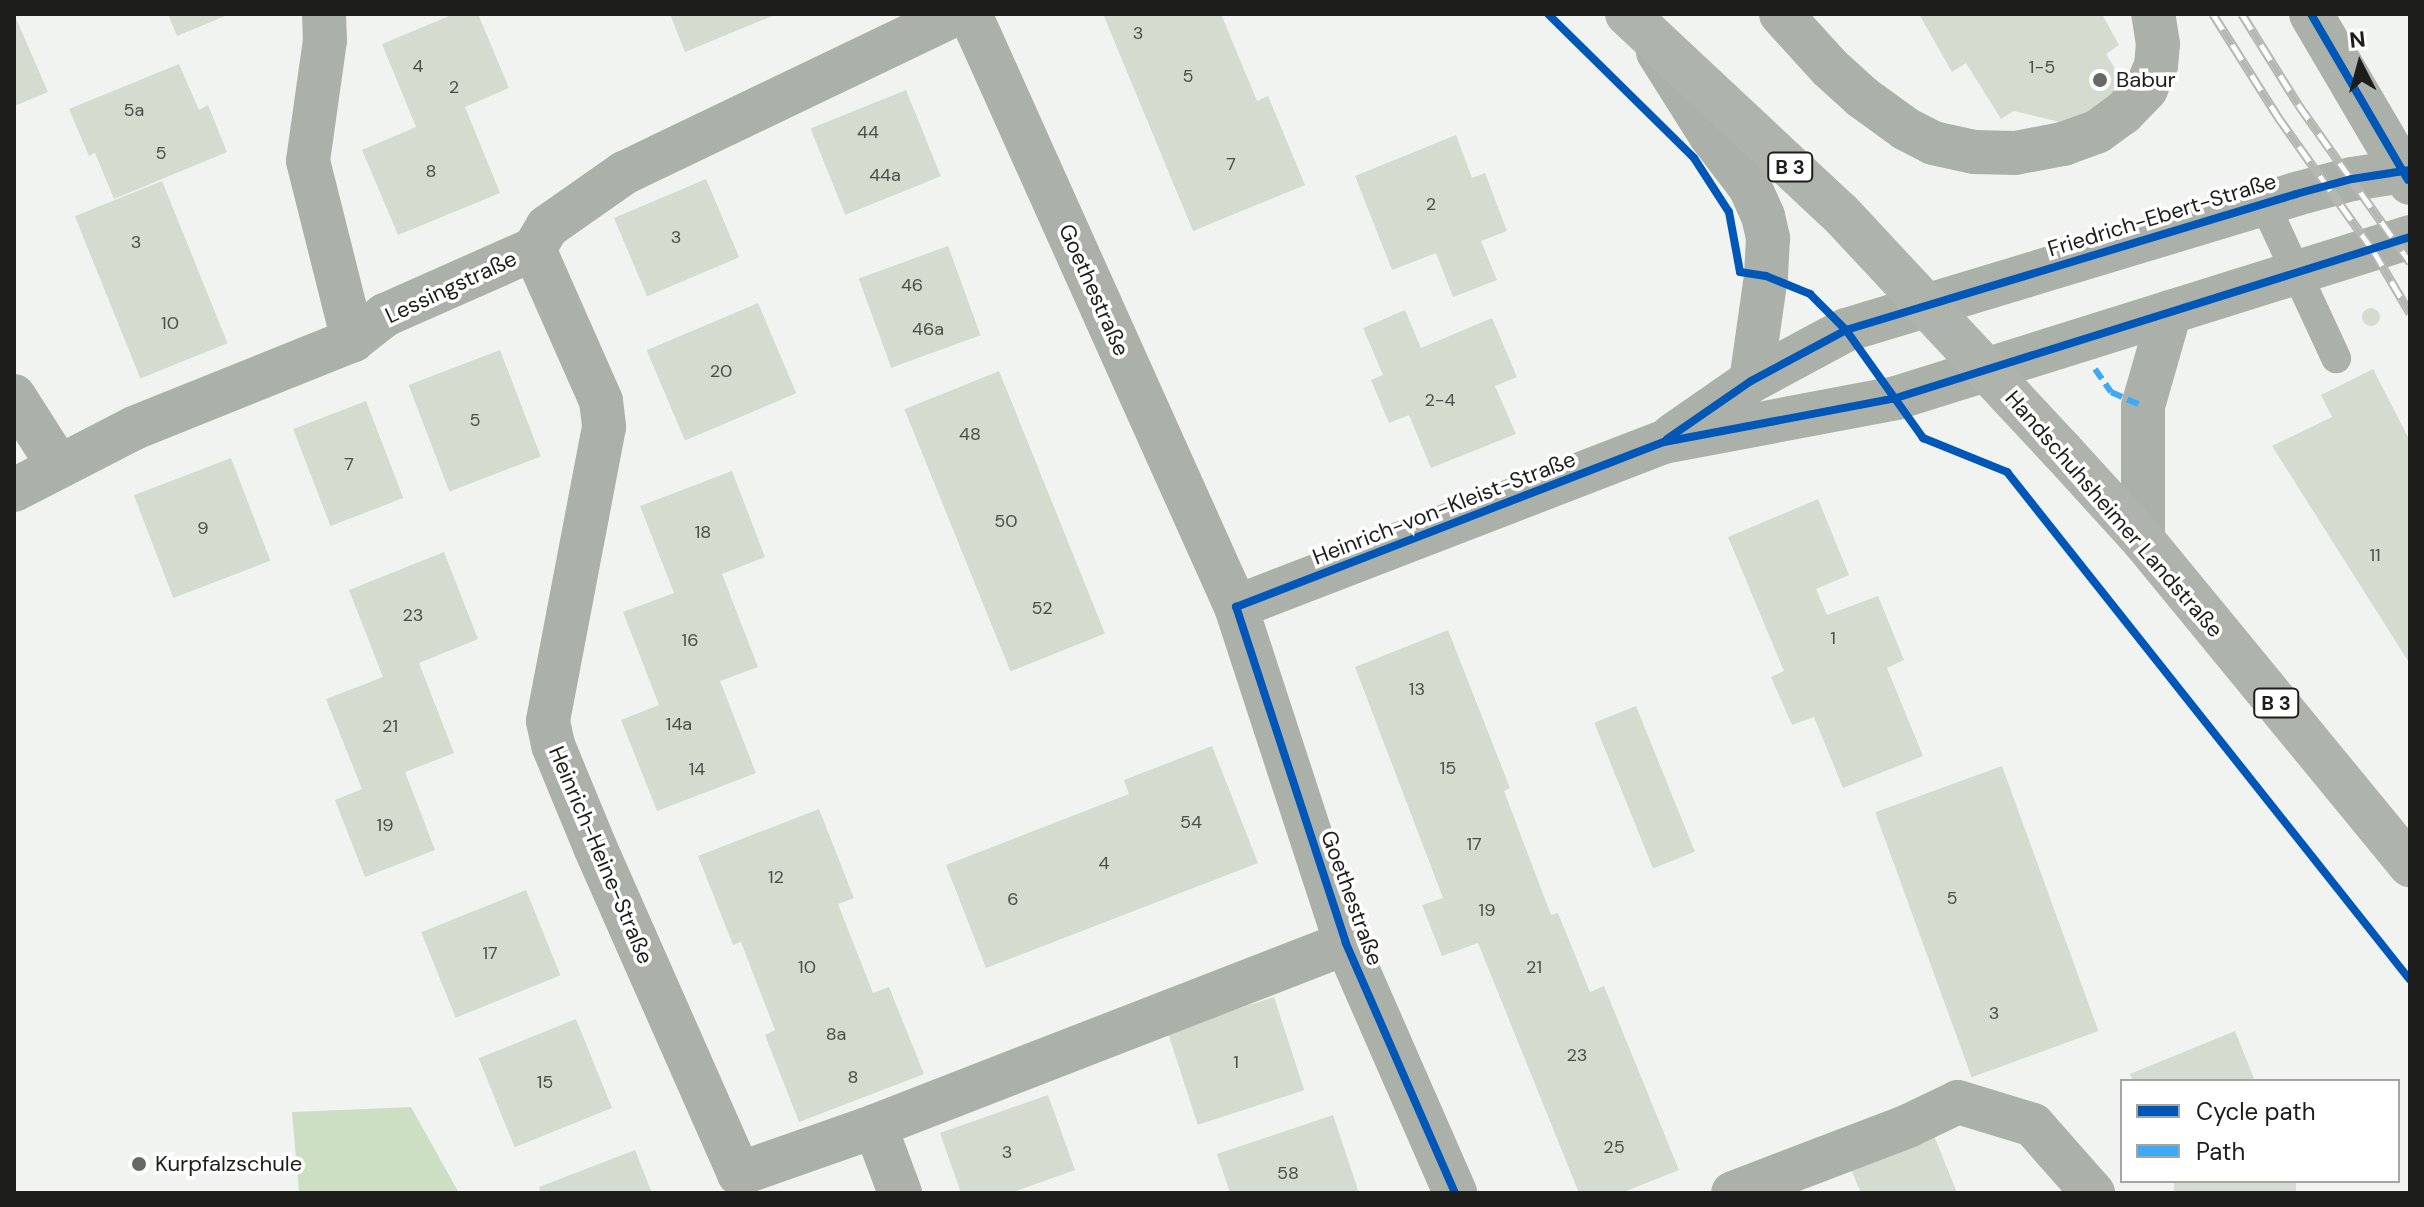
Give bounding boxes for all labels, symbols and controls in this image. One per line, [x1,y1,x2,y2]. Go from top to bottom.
house number: 3 [1133,22,1143,44]
north arrow [2320,24,2400,104]
text: N [2348,24,2367,55]
house number: 4 [413,55,423,77]
house number: 1-5 [2029,56,2055,78]
house number: 5 [1183,65,1193,87]
place label: Babur [2116,67,2176,93]
marker: Babur [2091,71,2109,89]
house number: 2 [449,76,459,98]
house number: 5a [124,99,144,121]
house number: 44 [857,121,879,143]
house number: 5 [156,142,166,164]
road number: B 3 [1766,151,1814,183]
house number: 7 [1226,153,1236,175]
house number: 8 [426,160,436,182]
house number: 44a [869,164,901,186]
street label: Friedrich-Ebert-Straße [2045,168,2279,262]
house number: 2 [1426,193,1436,215]
street label: Goethestraße [1053,220,1135,360]
house number: 3 [671,226,681,248]
house number: 3 [131,231,141,253]
street label: Lessingstraße [381,245,521,329]
house number: 46 [901,274,923,296]
house number: 10 [161,312,179,334]
house number: 46a [912,318,944,340]
house number: 20 [710,360,732,382]
street label: Handschuhsheimer Landstraße [2000,385,2228,643]
house number: 2-4 [1424,389,1456,411]
house number: 5 [470,409,480,431]
house number: 48 [959,423,981,445]
street label: Heinrich-von-Kleist-Straße [1309,446,1579,570]
house number: 7 [344,453,354,475]
house number: 50 [994,510,1018,532]
house number: 9 [197,517,209,539]
house number: 18 [695,521,711,543]
house number: 11 [2369,544,2381,566]
house number: 52 [1031,597,1053,619]
house number: 23 [402,604,424,626]
house number: 1 [1830,627,1836,649]
house number: 16 [682,629,698,651]
house number: 13 [1409,678,1425,700]
road number: B 3 [2252,687,2300,719]
house number: 14a [666,713,692,735]
house number: 21 [382,715,398,737]
street label: Heinrich-Heine-Straße [543,742,659,968]
house number: 15 [1440,757,1456,779]
house number: 14 [689,758,705,780]
house number: 54 [1180,811,1202,833]
house number: 19 [377,814,393,836]
street label: Goethestraße [1315,827,1389,969]
house number: 17 [1466,833,1482,855]
house number: 4 [1099,852,1109,874]
house number: 12 [768,866,784,888]
house number: 5 [1947,887,1957,909]
house number: 6 [1007,888,1019,910]
house number: 19 [1479,899,1495,921]
house number: 17 [482,942,498,964]
house number: 10 [798,956,816,978]
house number: 21 [1526,956,1542,978]
house number: 3 [1989,1002,1999,1024]
house number: 8a [826,1023,846,1045]
house number: 23 [1566,1044,1588,1066]
house number: 1 [1233,1051,1239,1073]
house number: 8 [848,1066,858,1088]
house number: 15 [537,1071,553,1093]
legend [2120,1079,2400,1183]
text: Cycle path [2196,1096,2315,1127]
house number: 25 [1603,1136,1625,1158]
text: Path [2196,1136,2245,1167]
house number: 3 [1002,1141,1012,1163]
place label: Kurpfalzschule [155,1151,302,1177]
marker: Kurpfalzschule [130,1155,148,1173]
house number: 58 [1277,1162,1299,1184]

